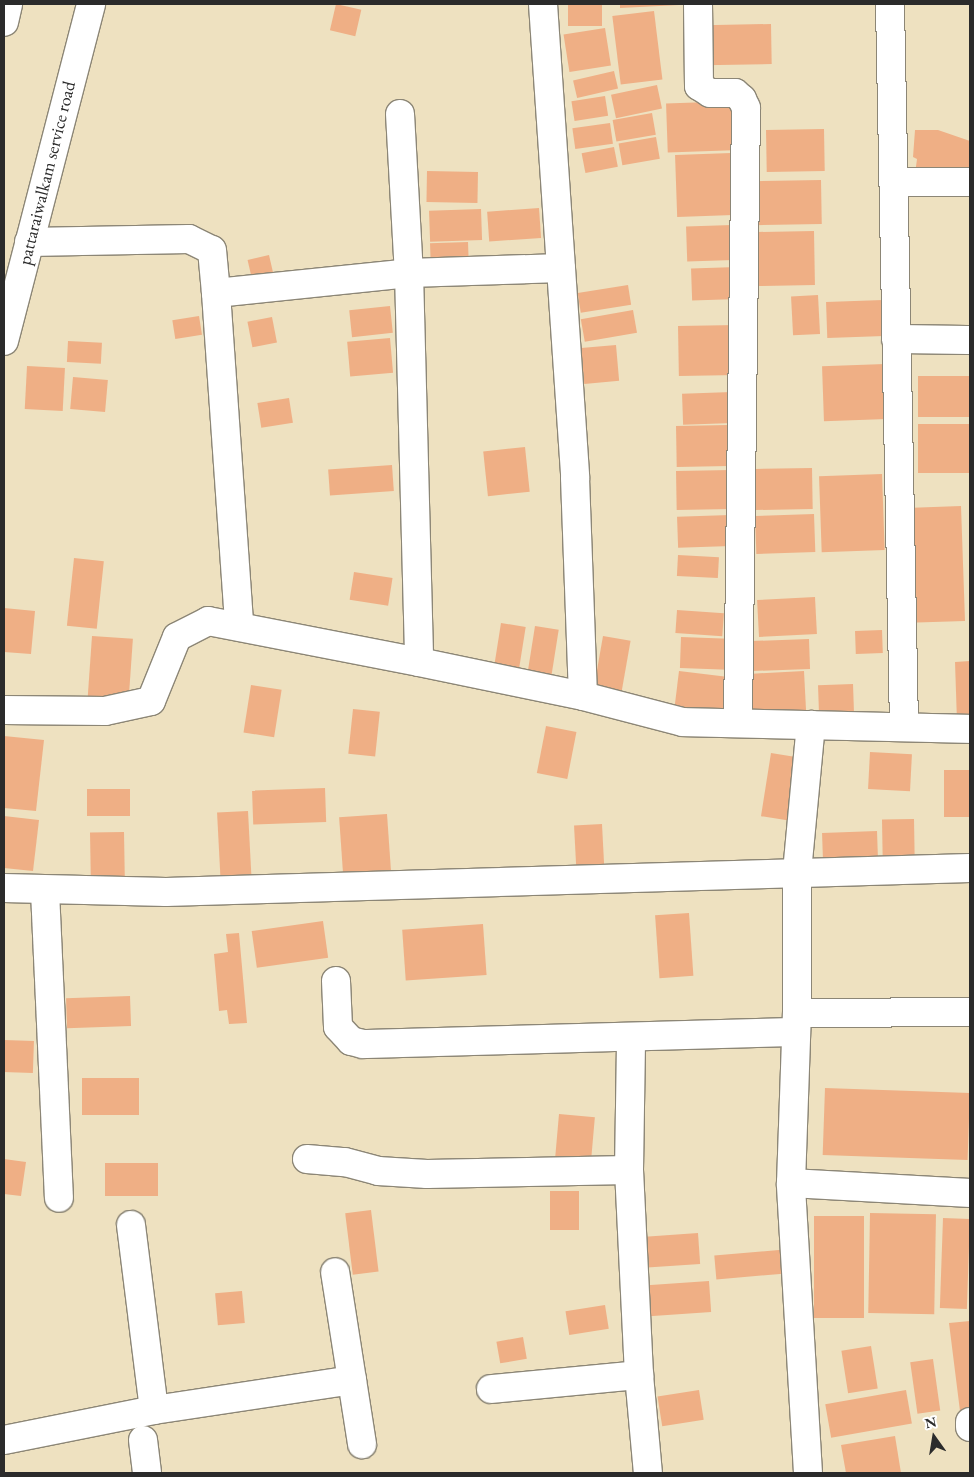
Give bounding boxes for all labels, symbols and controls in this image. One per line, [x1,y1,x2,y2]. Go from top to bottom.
street label: pattaraiwalkam service road [14,79,80,267]
north arrow [909,1412,959,1462]
text: N [923,1412,938,1432]

